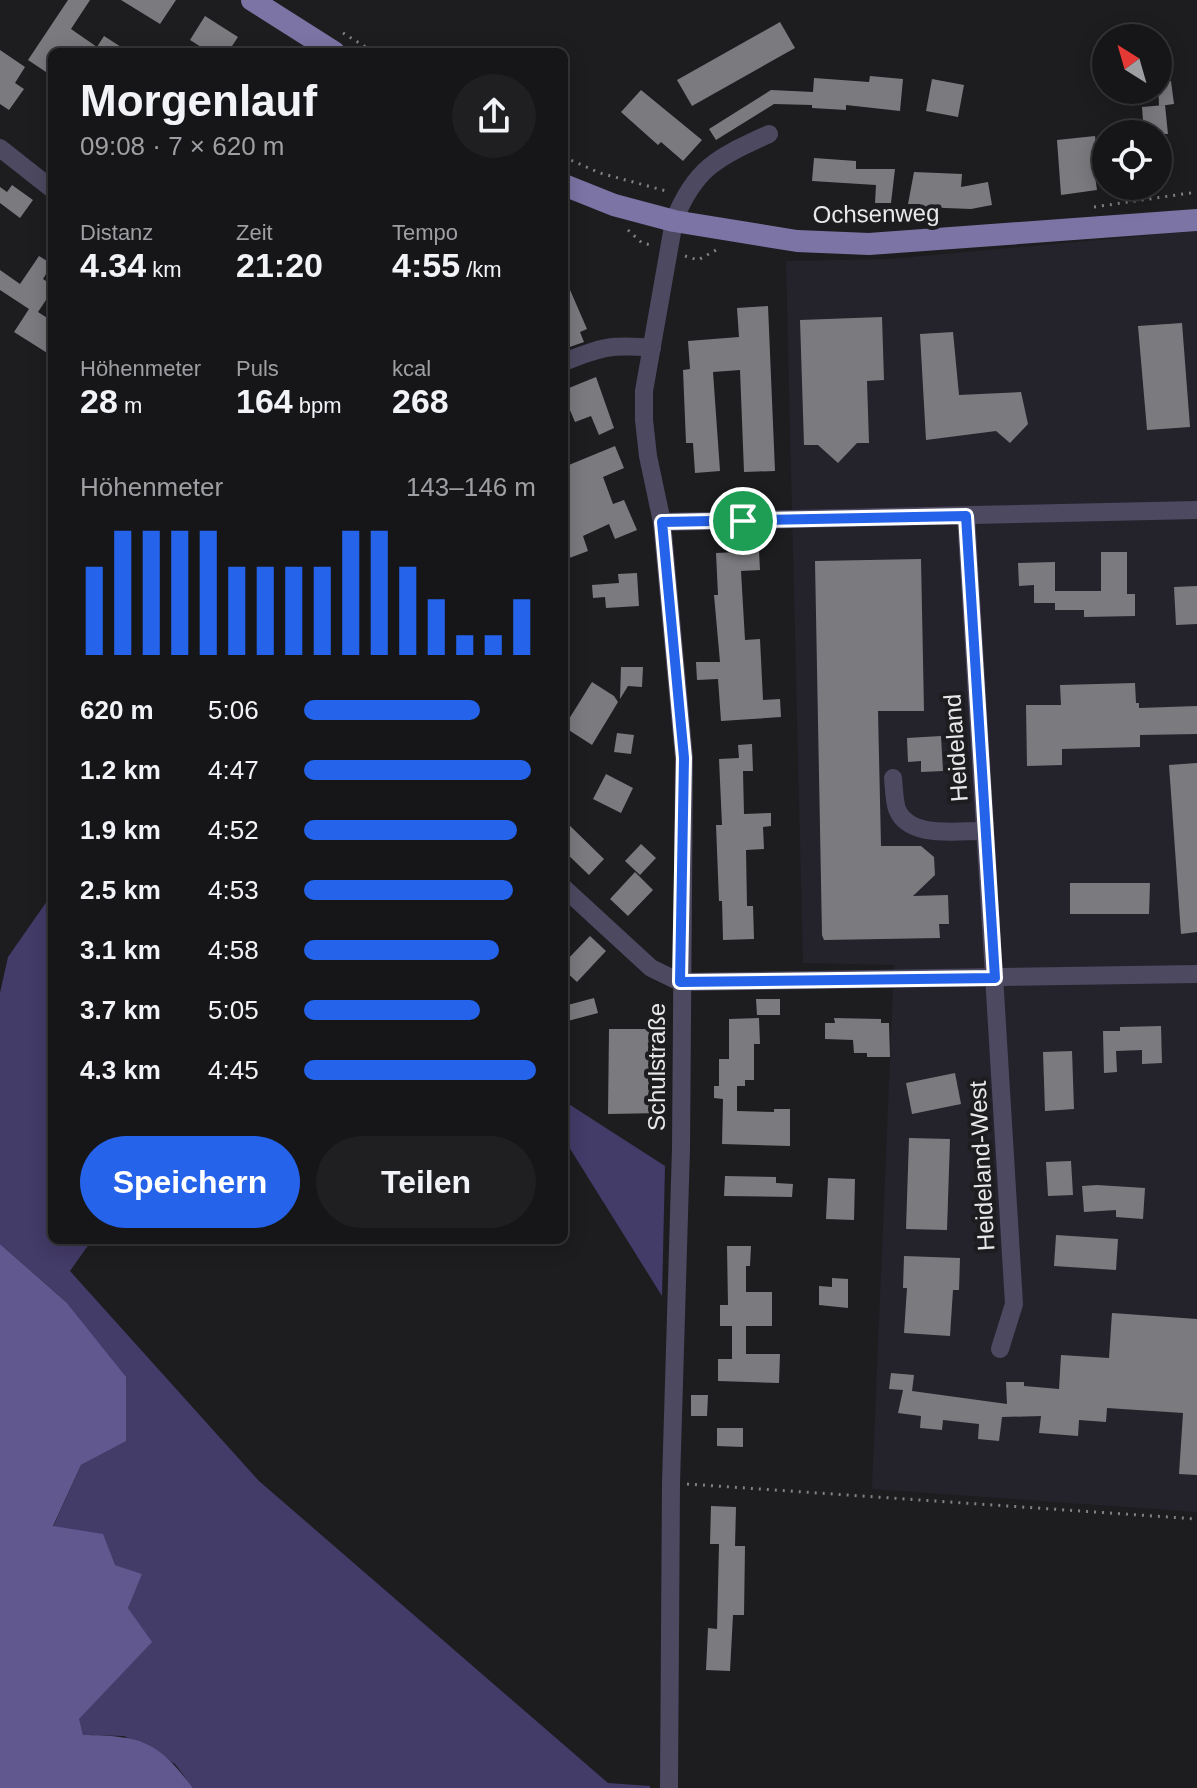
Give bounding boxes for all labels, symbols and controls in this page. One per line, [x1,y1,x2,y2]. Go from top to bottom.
north arrow [1092,24,1172,104]
map controls [1092,24,1172,200]
button: share [452,74,536,158]
text: Morgenlauf [80,76,317,125]
button: locate [1092,120,1172,200]
text: 09:08 · 7 × 620 m [80,131,285,161]
street label: Ochsenweg [812,199,940,228]
text: Distanz [80,220,153,245]
text: Zeit [236,220,273,245]
text: Tempo [392,220,458,245]
text: 4.34 [80,246,146,284]
text: 21:20 [236,246,323,284]
text: 4:55 [392,246,460,284]
text: km [146,257,182,282]
text: /km [460,257,502,282]
text: Höhenmeter [80,356,201,381]
text: Puls [236,356,279,381]
text: kcal [392,356,431,381]
text: 28 [80,382,118,420]
text: 164 [236,382,293,420]
text: 268 [392,382,449,420]
text: m [118,393,142,418]
text: bpm [293,393,342,418]
text: Höhenmeter [80,472,223,502]
text: 143–146 m [406,472,536,502]
pin [709,487,777,555]
icon: arrive [721,499,765,543]
street label: Heideland [938,693,973,803]
text: 620 m [80,695,154,725]
text: 5:06 [208,695,259,725]
text: 1.2 km [80,755,161,785]
text: 4:47 [208,755,259,785]
text: 1.9 km [80,815,161,845]
text: 4:52 [208,815,259,845]
text: 2.5 km [80,875,161,905]
text: 4:53 [208,875,259,905]
text: 3.1 km [80,935,161,965]
text: 4:58 [208,935,259,965]
text: 3.7 km [80,995,161,1025]
text: 5:05 [208,995,259,1025]
street label: Schulstraße [643,1003,670,1131]
text: 4.3 km [80,1055,161,1085]
text: 4:45 [208,1055,259,1085]
street label: Heideland-West [964,1080,999,1252]
button: Speichern [80,1136,300,1228]
button: Teilen [316,1136,536,1228]

